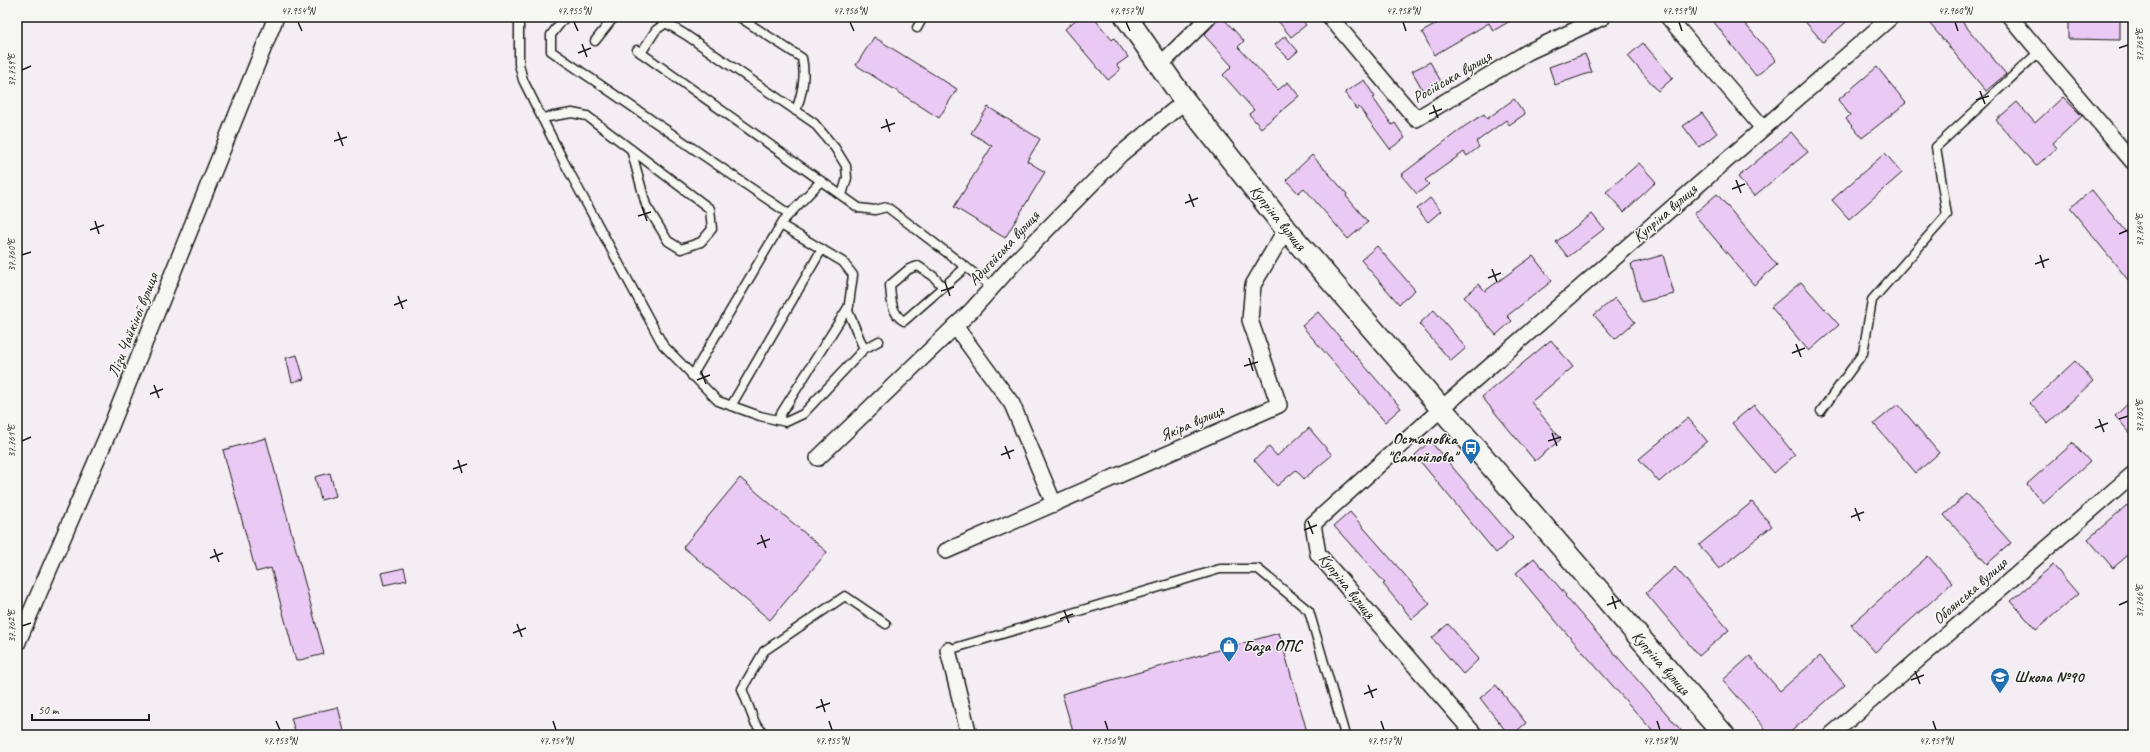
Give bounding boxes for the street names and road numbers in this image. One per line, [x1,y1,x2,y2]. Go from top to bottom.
street label: Російська вулиця [1409,46,1496,108]
street label: Купріна вулиця [1629,179,1702,246]
street label: Купріна вулиця [1245,181,1311,256]
street label: Адигейська вулиця [964,205,1045,290]
street label: Лізи Чайкіної вулиця [103,269,163,380]
street label: Якіра вулиця [1157,400,1228,446]
street label: Купріна вулиця [1314,549,1380,624]
street label: Обоянська вулиця [1929,552,2012,629]
street label: Купріна вулиця [1628,627,1695,700]

